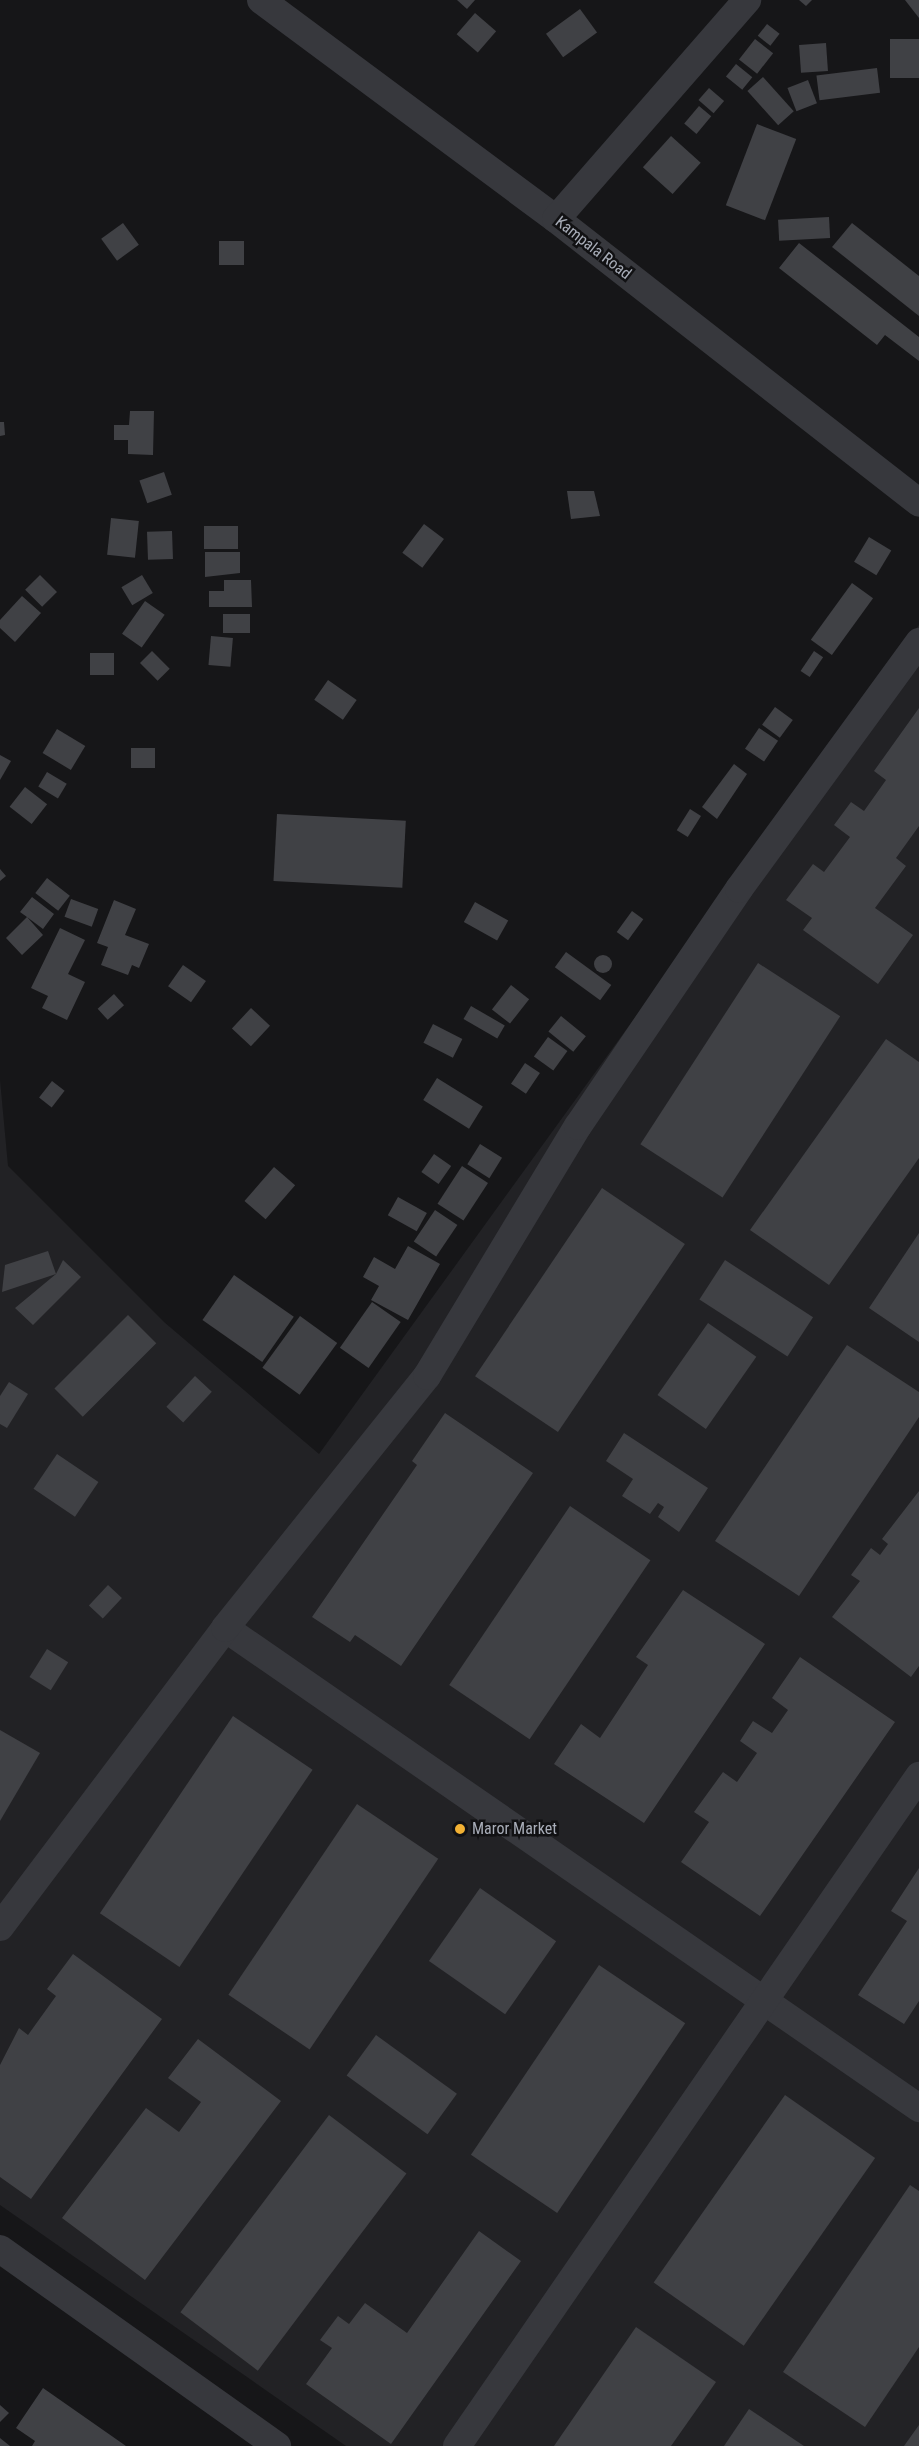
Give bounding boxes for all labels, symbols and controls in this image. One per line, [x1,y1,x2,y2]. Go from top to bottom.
street label: Kampala Road [551,212,635,284]
place label: Maror Market [472,1819,557,1839]
marker: Maror Market [453,1822,467,1836]

